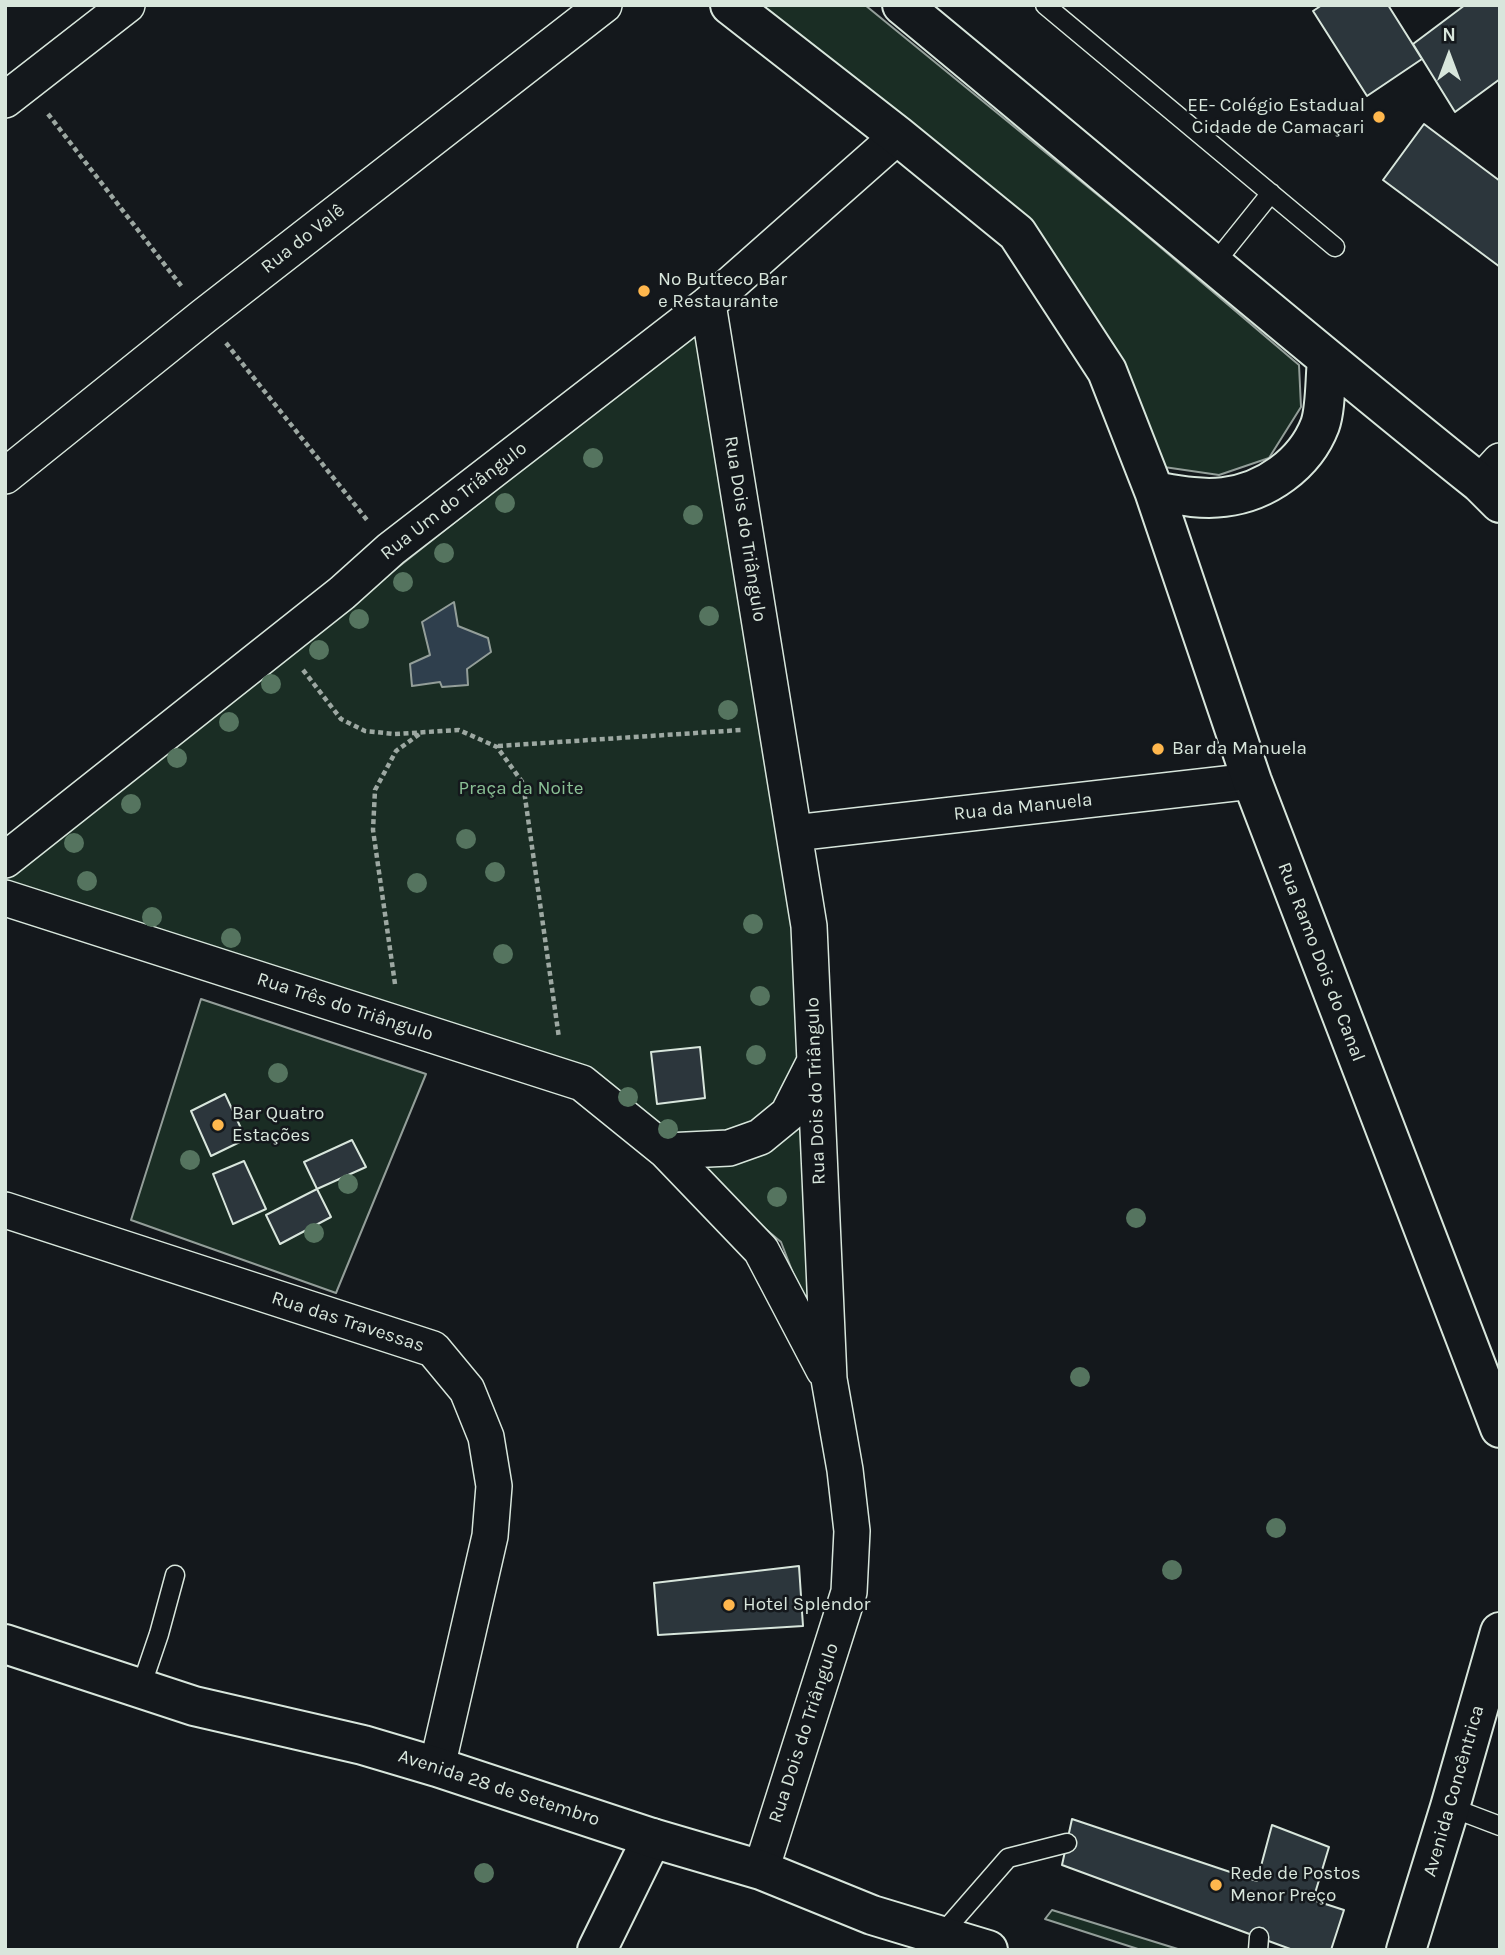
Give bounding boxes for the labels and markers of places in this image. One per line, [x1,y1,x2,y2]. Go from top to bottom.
place label: EE- Colégio Estadual Cidade de Camaçari [1187,95,1365,139]
marker: EE- Colégio Estadual Cidade de Camaçari [1371,109,1387,125]
place label: No Butteco Bar e Restaurante [658,269,787,313]
marker: No Butteco Bar e Restaurante [636,283,652,299]
place label: Bar da Manuela [1172,738,1307,760]
marker: Bar da Manuela [1150,741,1166,757]
place label: Bar Quatro Estações [232,1103,324,1147]
marker: Bar Quatro Estações [210,1117,226,1133]
place label: Hotel Splendor [743,1594,870,1616]
marker: Hotel Splendor [721,1597,737,1613]
place label: Rede de Postos Menor Preço [1230,1863,1361,1907]
marker: Rede de Postos Menor Preço [1208,1877,1224,1893]

